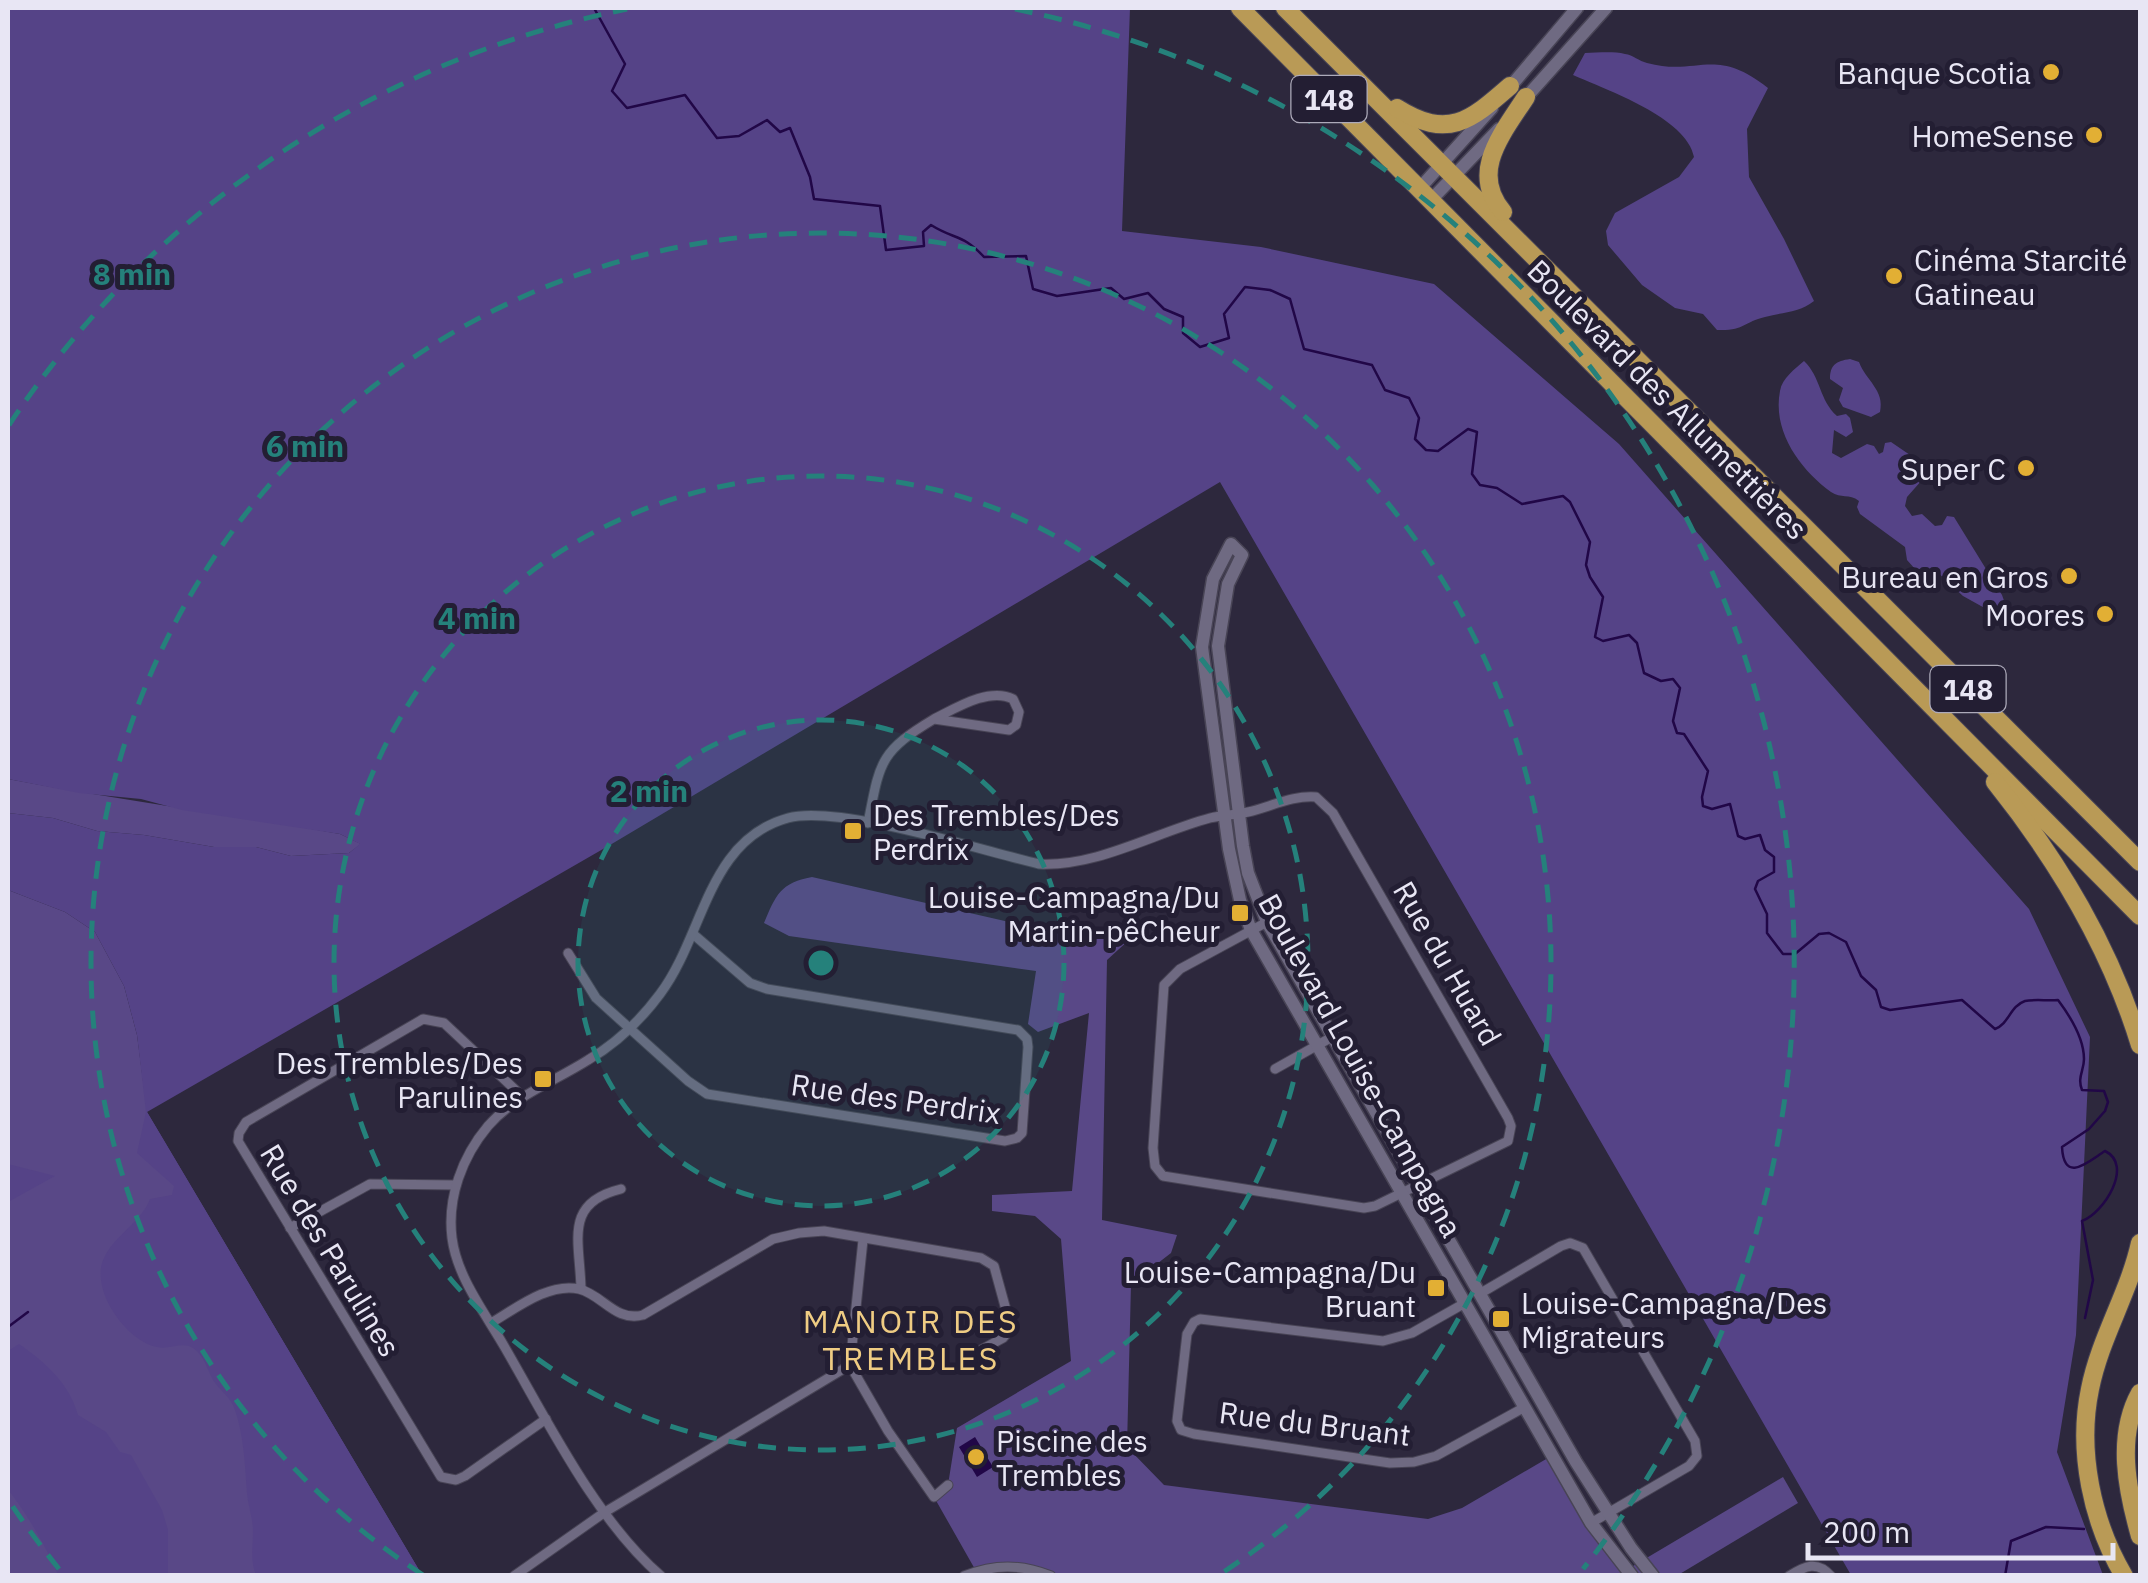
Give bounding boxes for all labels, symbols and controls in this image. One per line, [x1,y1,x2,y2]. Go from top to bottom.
place label: Banque Scotia [1837,53,2031,92]
marker: Banque Scotia [2040,61,2062,83]
road number: 148 [1292,76,1366,122]
place label: HomeSense [1912,116,2074,155]
marker: HomeSense [2083,124,2105,146]
place label: Cinéma Starcité Gatineau [1914,240,2127,313]
street label: Boulevard des Allumettières [1520,251,1816,547]
text: 8 min [93,254,171,293]
marker: Cinéma Starcité Gatineau [1883,265,1905,287]
text: 6 min [266,426,344,465]
place label: Super C [1901,449,2006,488]
marker: Super C [2015,457,2037,479]
place label: Bureau en Gros [1841,557,2049,596]
marker: Bureau en Gros [2058,565,2080,587]
place label: Moores [1985,595,2085,634]
text: 4 min [438,598,516,637]
marker: Moores [2094,603,2116,625]
road number: 148 [1930,666,2006,712]
text: 2 min [610,771,688,810]
place label: Des Trembles/Des Perdrix [873,795,1120,868]
marker: Des Trembles/Des Perdrix [842,820,864,842]
street label: Rue du Huard [1385,874,1511,1052]
place label: Louise-Campagna/Du Martin-pêCheur [928,877,1220,950]
street label: Boulevard Louise-Campagna [1250,886,1472,1244]
marker: Louise-Campagna/Du Martin-pêCheur [1229,902,1251,924]
centre of rings [803,945,839,981]
place label: Des Trembles/Des Parulines [276,1043,523,1116]
street label: Rue des Perdrix [789,1064,1003,1132]
marker: Des Trembles/Des Parulines [532,1068,554,1090]
street label: Rue des Parulines [252,1137,410,1363]
place label: Louise-Campagna/Du Bruant [1124,1252,1416,1325]
marker: Louise-Campagna/Du Bruant [1425,1277,1447,1299]
place label: Louise-Campagna/Des Migrateurs [1521,1283,1827,1356]
district label: MANOIR DES TREMBLES [803,1300,1019,1379]
marker: Louise-Campagna/Des Migrateurs [1490,1308,1512,1330]
street label: Rue du Bruant [1217,1392,1413,1454]
place label: Piscine des Trembles [996,1421,1148,1494]
marker: Piscine des Trembles [965,1446,987,1468]
scale bar [1808,1498,2113,1560]
text: 200 m [1823,1512,1910,1551]

